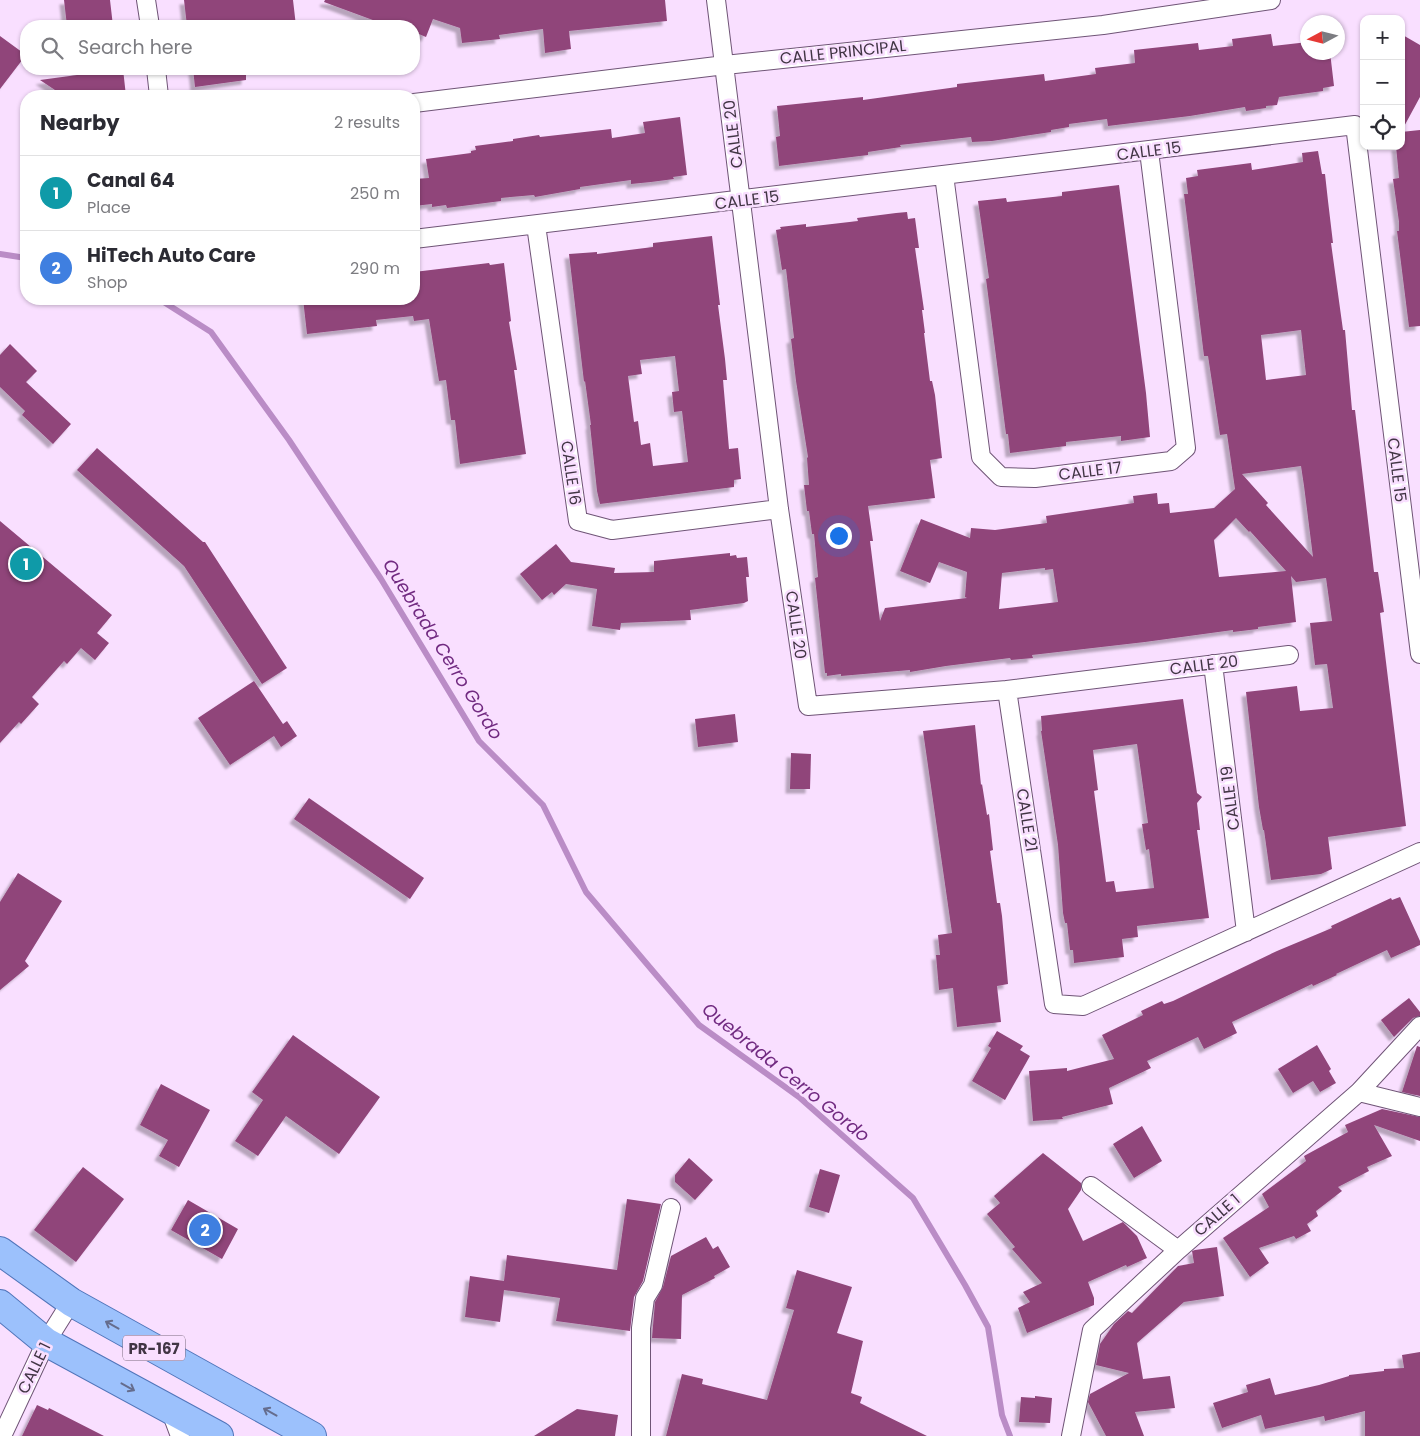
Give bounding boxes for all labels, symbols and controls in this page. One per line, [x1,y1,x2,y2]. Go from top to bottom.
north arrow [1300,15,1345,60]
map controls [1360,15,1405,150]
button: + [1360,15,1405,60]
search box [20,20,420,75]
icon: search [38,34,66,62]
text: Search here [78,34,192,61]
street label: CALLE PRINCIPAL [779,34,907,70]
button: − [1360,60,1405,105]
street label: CALLE 20 [717,99,749,169]
button: locate [1360,105,1405,150]
text: Nearby [40,108,120,137]
text: 2 results [334,111,400,134]
street label: CALLE 15 [1116,136,1182,166]
text: Canal 64 [87,167,175,194]
text: 1 [53,182,59,205]
text: 250 m [350,182,400,205]
street label: CALLE 15 [714,185,780,215]
text: Place [87,196,131,219]
text: HiTech Auto Care [87,242,256,269]
text: 2 [51,257,61,280]
text: 290 m [350,257,400,280]
text: Shop [87,271,128,294]
street label: CALLE 15 [1382,437,1412,503]
street label: CALLE 16 [555,439,587,507]
street label: CALLE 17 [1057,456,1123,486]
your location [826,523,852,549]
pin: 1 [10,545,42,583]
water label: Quebrada Cerro Gordo [377,554,509,744]
street label: CALLE 20 [780,589,812,661]
street label: CALLE 20 [1169,649,1239,681]
street label: CALLE 19 [1215,765,1245,831]
street label: CALLE 21 [1011,787,1043,853]
water label: Quebrada Cerro Gordo [697,997,875,1147]
street label: CALLE 1 [1189,1188,1245,1242]
pin: 2 [189,1211,221,1249]
one-way arrow [105,1320,120,1330]
road number: PR-167 [123,1336,185,1360]
street label: CALLE 1 [12,1338,56,1398]
one-way arrow [121,1382,136,1392]
one-way arrow [263,1407,277,1417]

